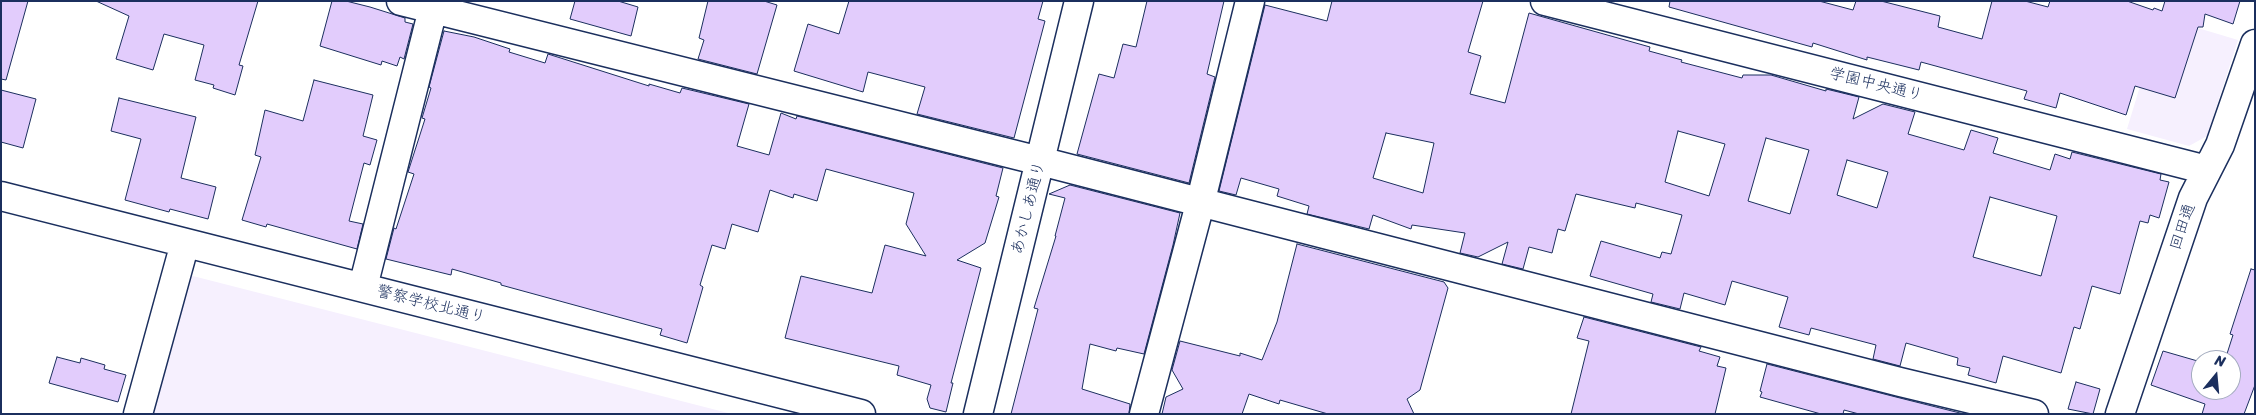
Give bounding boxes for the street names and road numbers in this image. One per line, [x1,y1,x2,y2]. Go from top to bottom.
street label: 学園中央通り [1827,64,1925,106]
street label: あかしあ通り [1008,159,1050,257]
street label: 回田通 [2166,201,2200,253]
street label: 警察学校北通り [374,282,488,328]

